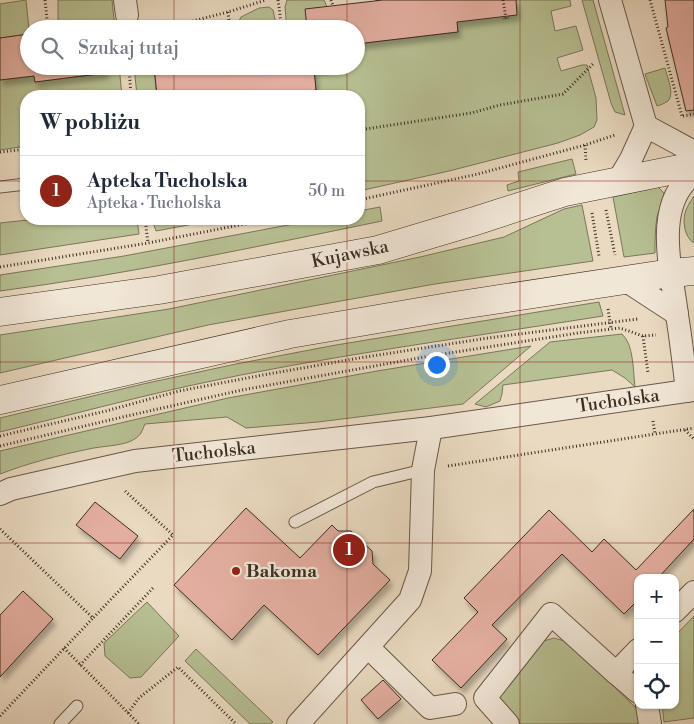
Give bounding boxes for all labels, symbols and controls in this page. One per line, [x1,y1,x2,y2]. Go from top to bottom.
search box [20,20,365,75]
icon: search [38,34,66,62]
text: Szukaj tutaj [78,36,179,60]
text: W pobliżu [40,110,140,136]
text: Apteka Tucholska [87,169,248,193]
text: 1 [52,181,60,201]
text: 50 m [308,181,345,201]
text: Apteka · Tucholska [87,193,221,213]
street label: Kujawska [309,234,392,273]
your location [424,352,450,378]
street label: Tucholska [575,384,662,418]
street label: Tucholska [171,436,258,468]
pin: 1 [333,531,365,569]
place label: Bakoma [246,560,317,583]
marker: Bakoma [230,565,242,577]
map controls [634,574,679,709]
button: + [634,574,679,619]
button: − [634,619,679,664]
button: locate [634,664,679,709]

